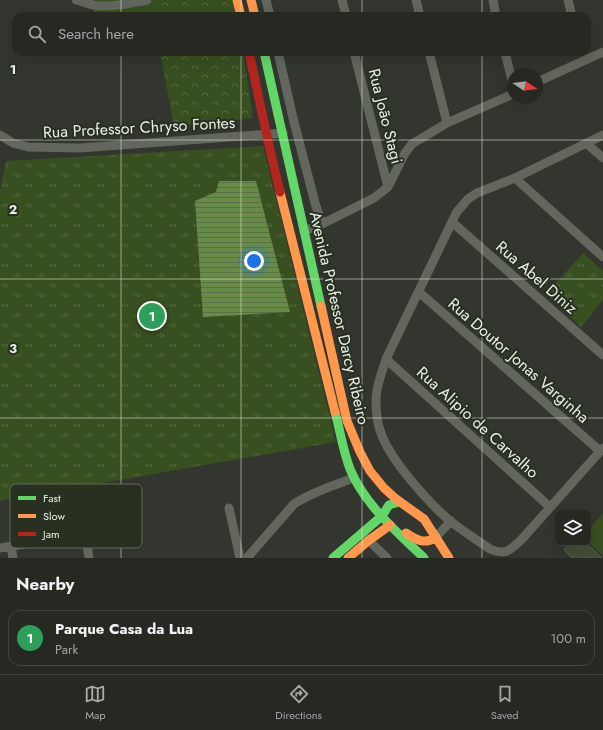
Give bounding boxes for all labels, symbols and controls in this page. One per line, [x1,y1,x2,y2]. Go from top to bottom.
search box [12,12,591,56]
icon: search [26,23,48,45]
text: Search here [58,23,134,45]
text: 1 [10,60,16,79]
street label: Rua João Stagi [363,66,408,166]
north arrow [507,68,543,104]
street label: Rua Professor Chryso Fontes [42,111,236,144]
text: 2 [9,200,17,219]
street label: Avenida Professor Darcy Ribeiro [304,209,375,427]
street label: Rua Abel Diniz [491,235,583,320]
your location [244,251,264,271]
street label: Rua Doutor Jonas Varginha [443,293,594,428]
pin: 1 [139,301,165,331]
text: 3 [9,339,17,358]
street label: Rua Alipio de Carvalho [411,361,544,484]
legend [10,484,142,548]
text: Fast [43,490,61,506]
text: Slow [43,508,65,524]
map controls [555,510,591,546]
button: layers [555,510,591,546]
text: Jam [41,526,60,542]
text: Nearby [16,572,74,596]
text: Parque Casa da Lua [55,618,193,640]
text: 1 [27,629,33,648]
text: 100 m [551,629,586,648]
text: Park [55,640,78,659]
tab: Map [84,683,106,723]
tab: Directions [275,683,322,723]
tab: Saved [491,683,519,723]

